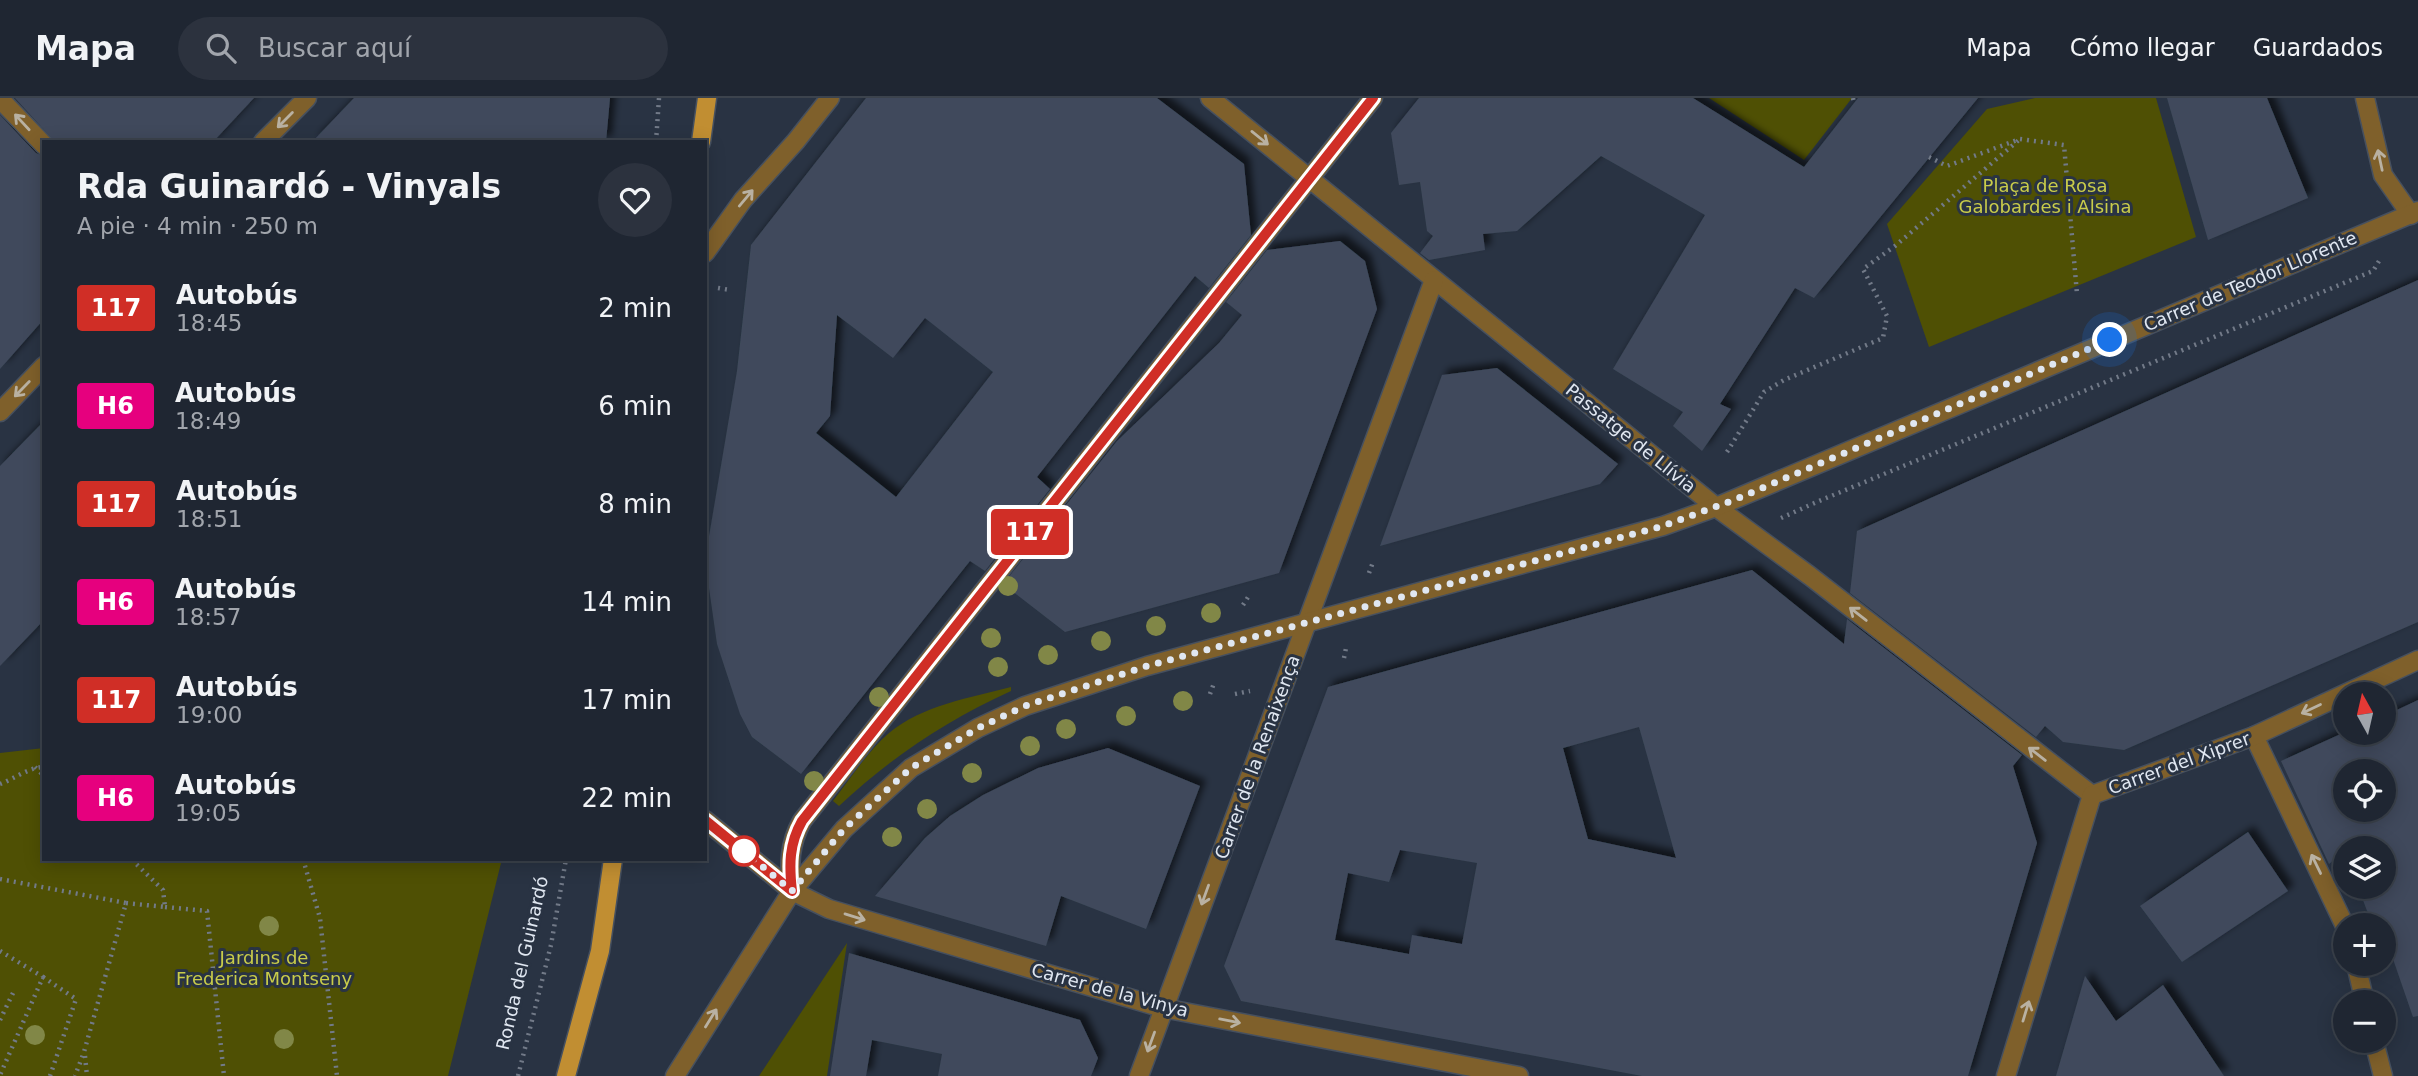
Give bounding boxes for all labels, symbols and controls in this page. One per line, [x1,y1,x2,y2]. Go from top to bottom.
search box [178,17,668,80]
text: Mapa [35,29,136,68]
icon: search [202,29,240,67]
text: Buscar aquí [258,33,411,63]
text: Mapa [1966,34,2032,62]
text: Cómo llegar [2070,34,2215,62]
text: Guardados [2253,34,2383,62]
one-way arrow [277,111,294,128]
one-way arrow [13,114,30,131]
one-way arrow [1251,130,1269,146]
one-way arrow [2372,149,2386,172]
button: heart [598,163,672,237]
text: Rda Guinardó - Vinyals [77,167,501,206]
park label: Plaça de Rosa Galobardes i Alsina [1959,175,2132,217]
one-way arrow [738,189,754,207]
text: A pie · 4 min · 250 m [77,213,318,239]
street label: Carrer de Teodor Llorente [2140,227,2360,335]
text: Autobús [176,280,298,310]
text: 2 min [598,293,672,323]
text: 117 [91,294,141,322]
text: 18:45 [176,310,242,336]
your location [2092,322,2127,357]
text: Autobús [175,378,297,408]
street label: Passatge de Llívia [1562,379,1700,497]
one-way arrow [13,380,30,397]
text: 6 min [598,391,672,421]
text: H6 [97,392,134,420]
text: 18:49 [175,408,241,434]
text: Autobús [176,476,298,506]
text: 8 min [598,489,672,519]
text: 117 [91,490,141,518]
text: 18:51 [176,506,242,532]
line badge: 117 [990,509,1070,555]
text: 117 [1005,518,1055,546]
text: Autobús [175,574,297,604]
text: 14 min [582,587,672,617]
text: H6 [97,588,134,616]
text: 18:57 [175,604,241,630]
one-way arrow [1850,606,1868,621]
street label: Carrer de la Renaixença [1210,652,1304,862]
text: Autobús [176,672,298,702]
north arrow [2333,682,2396,746]
map controls [2333,682,2396,1053]
text: 17 min [582,685,672,715]
text: 117 [91,686,141,714]
text: 19:00 [176,702,242,728]
one-way arrow [2301,703,2323,716]
street label: Carrer del Xiprer [2105,727,2253,798]
one-way arrow [2029,747,2047,762]
button: locate [2333,759,2396,822]
text: Autobús [175,770,297,800]
text: 22 min [582,783,672,813]
text: H6 [97,784,134,812]
text: 19:05 [175,800,241,826]
unlabelled marker [729,836,759,866]
button: layers [2333,836,2396,899]
one-way arrow [2308,854,2322,875]
street label: Ronda del Guinardó [492,874,552,1052]
one-way arrow [1198,884,1211,906]
one-way arrow [844,911,866,924]
button: + [2333,913,2396,976]
park label: Jardins de Frederica Montseny [176,947,352,989]
street label: Carrer de la Vinya [1029,959,1191,1021]
button: − [2333,990,2396,1053]
one-way arrow [2021,1000,2034,1022]
one-way arrow [704,1009,718,1029]
one-way arrow [1219,1015,1241,1028]
one-way arrow [1144,1031,1156,1053]

